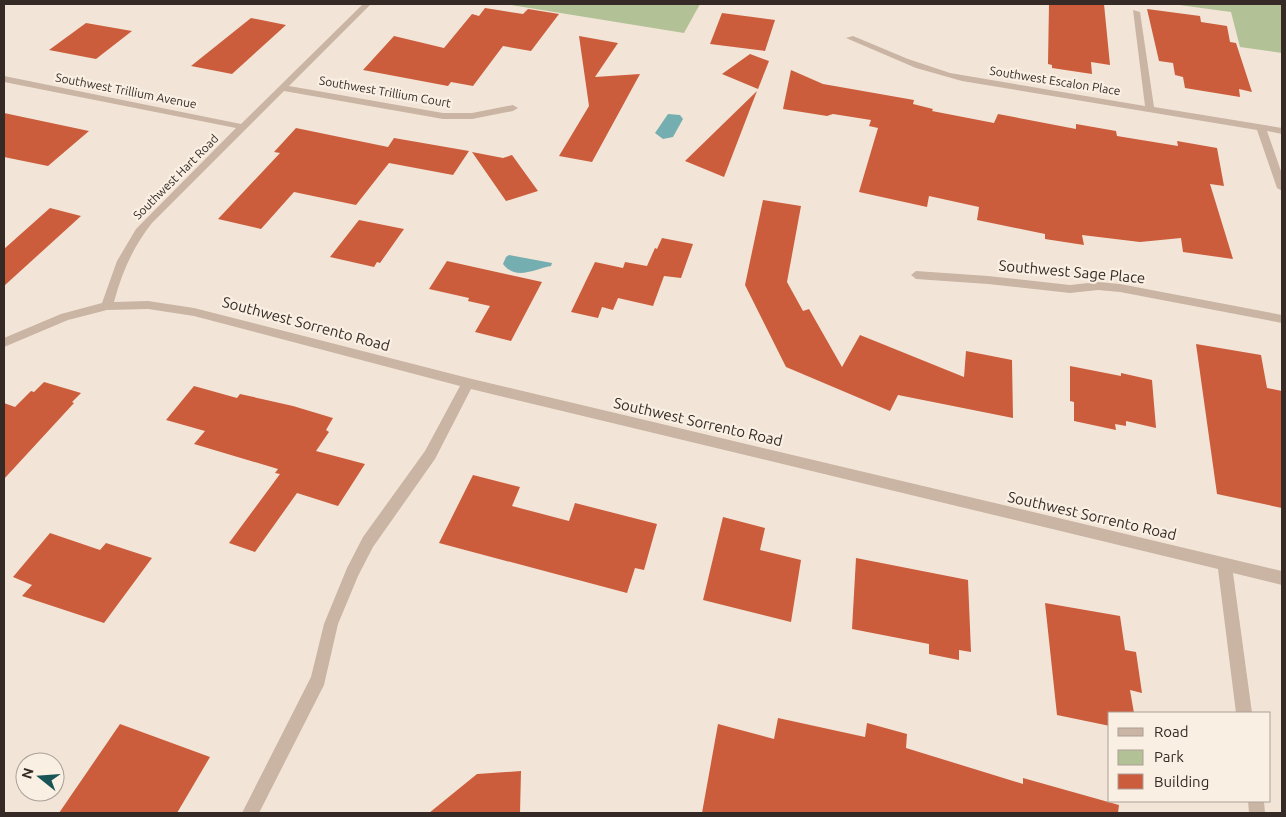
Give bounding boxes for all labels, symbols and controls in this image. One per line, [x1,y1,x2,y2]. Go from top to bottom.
street label: Southwest Escalon Place [989,64,1121,97]
street label: Southwest Trillium Avenue [54,70,198,111]
street label: Southwest Trillium Court [318,73,452,110]
street label: Southwest Hart Road [131,132,221,222]
street label: Southwest Sage Place [998,257,1146,286]
street label: Southwest Sorrento Road [220,293,392,354]
street label: Southwest Sorrento Road [612,394,784,449]
street label: Southwest Sorrento Road [1006,488,1178,543]
legend [1108,712,1271,802]
text: Road [1154,723,1189,740]
text: Park [1154,748,1184,765]
north arrow [15,752,65,802]
text: N [18,766,37,781]
text: Building [1154,773,1209,790]

